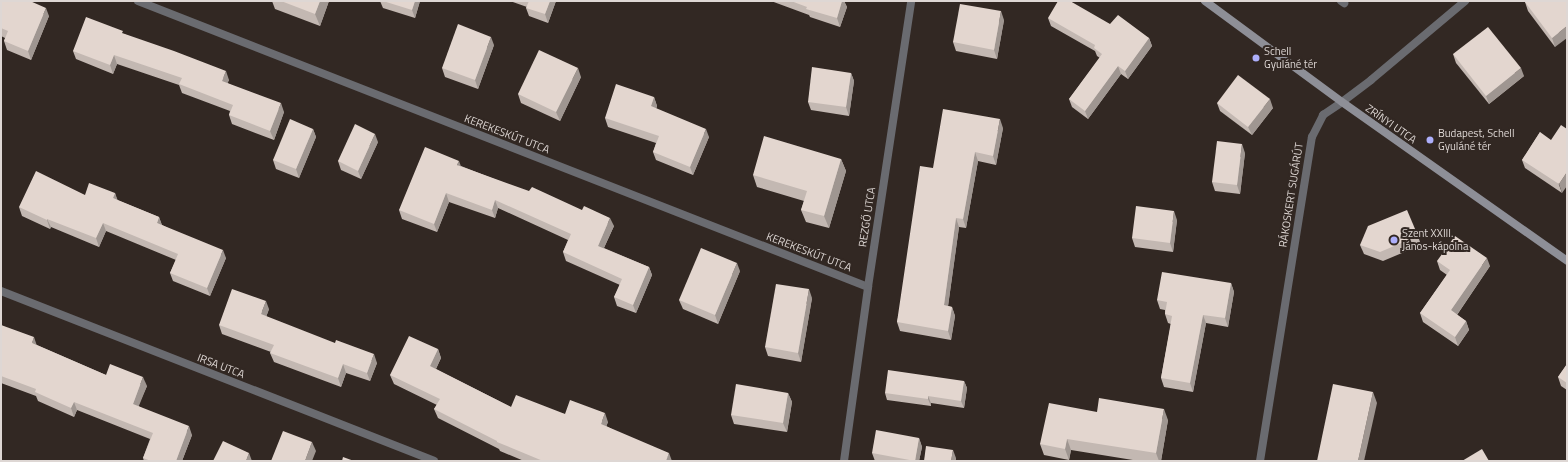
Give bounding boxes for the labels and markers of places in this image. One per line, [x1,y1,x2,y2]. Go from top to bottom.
place label: Schell Gyuláné tér [1264,45,1317,71]
marker: Schell Gyuláné tér [1251,53,1261,63]
place label: Budapest, Schell Gyuláné tér [1438,127,1514,153]
marker: Budapest, Schell Gyuláné tér [1425,135,1435,145]
place label: Szent XXIII. János-kápolna [1402,227,1469,253]
marker: Szent XXIII. János-kápolna [1389,235,1399,245]

